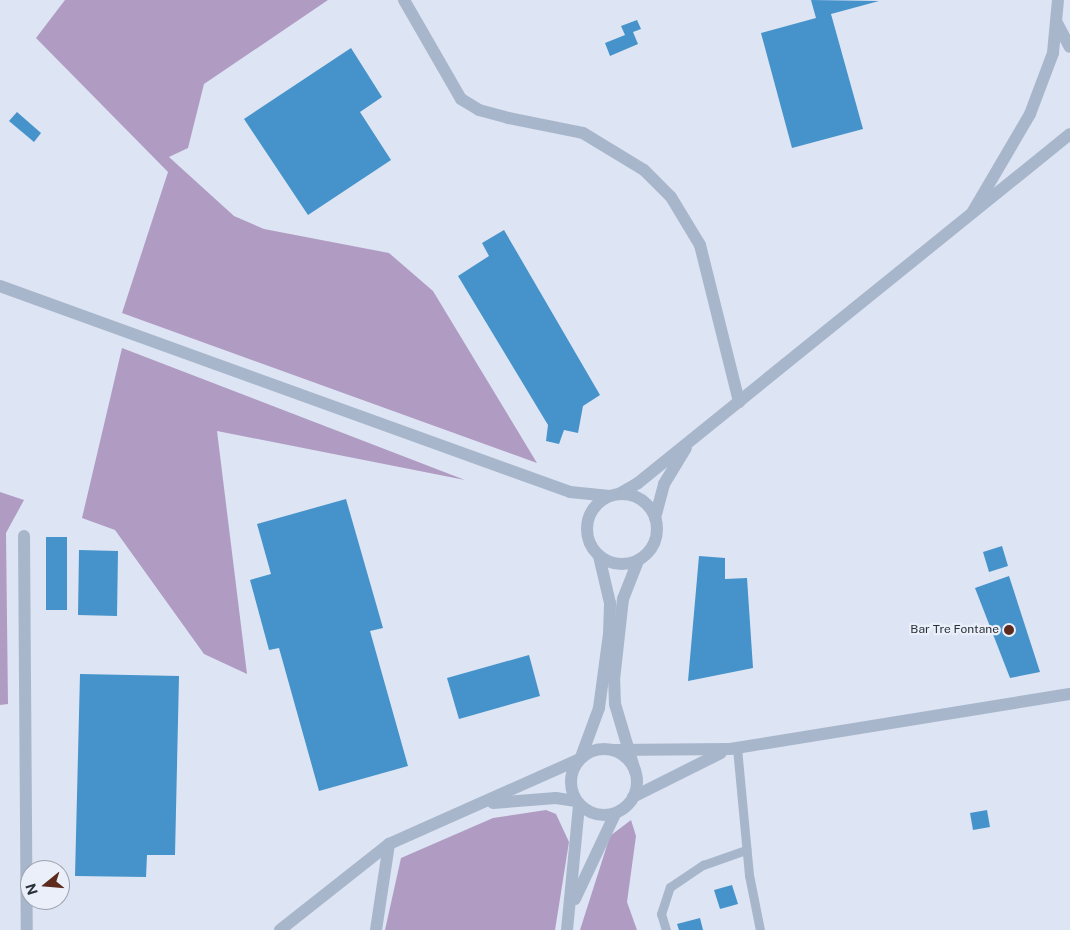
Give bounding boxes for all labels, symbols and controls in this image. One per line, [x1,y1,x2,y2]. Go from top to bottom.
place label: Bar Tre Fontane [910,623,999,637]
marker: Bar Tre Fontane [1003,624,1015,636]
north arrow [20,860,70,910]
text: N [22,882,41,897]

